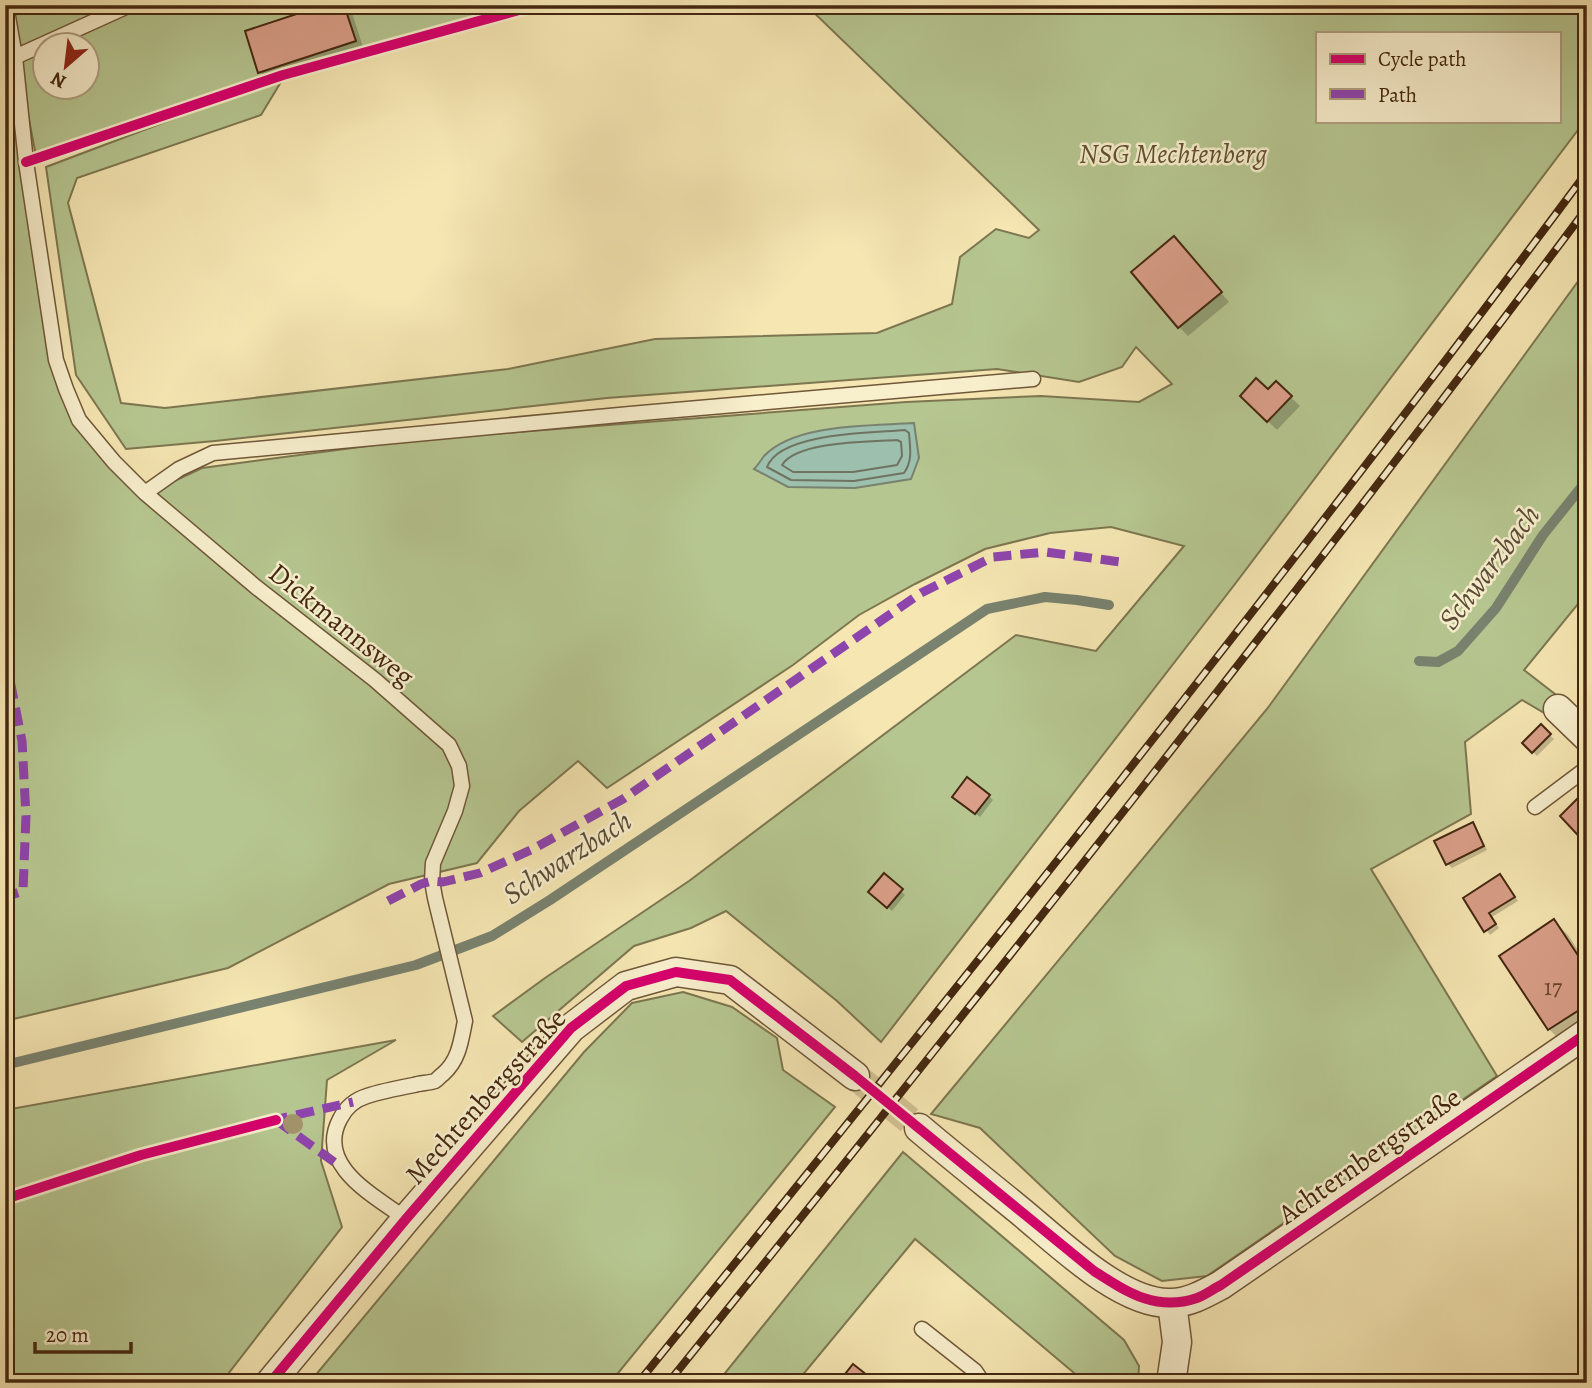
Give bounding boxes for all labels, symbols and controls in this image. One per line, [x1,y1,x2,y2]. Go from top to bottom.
north arrow [32,32,102,102]
legend [1316,32,1560,122]
text: Cycle path [1378,45,1467,73]
text: N [46,65,71,95]
text: Path [1378,81,1417,109]
park label: NSG Mechtenberg [1079,135,1268,173]
water label: Schwarzbach [1429,496,1549,638]
street label: Dickmannsweg [261,554,422,695]
water label: Schwarzbach [495,800,639,914]
house number: 17 [1544,971,1563,1003]
street label: Mechtenbergstraße [397,1001,575,1193]
street label: Achternbergstraße [1270,1079,1469,1234]
scale bar [35,1311,131,1355]
text: 20 m [46,1321,89,1349]

